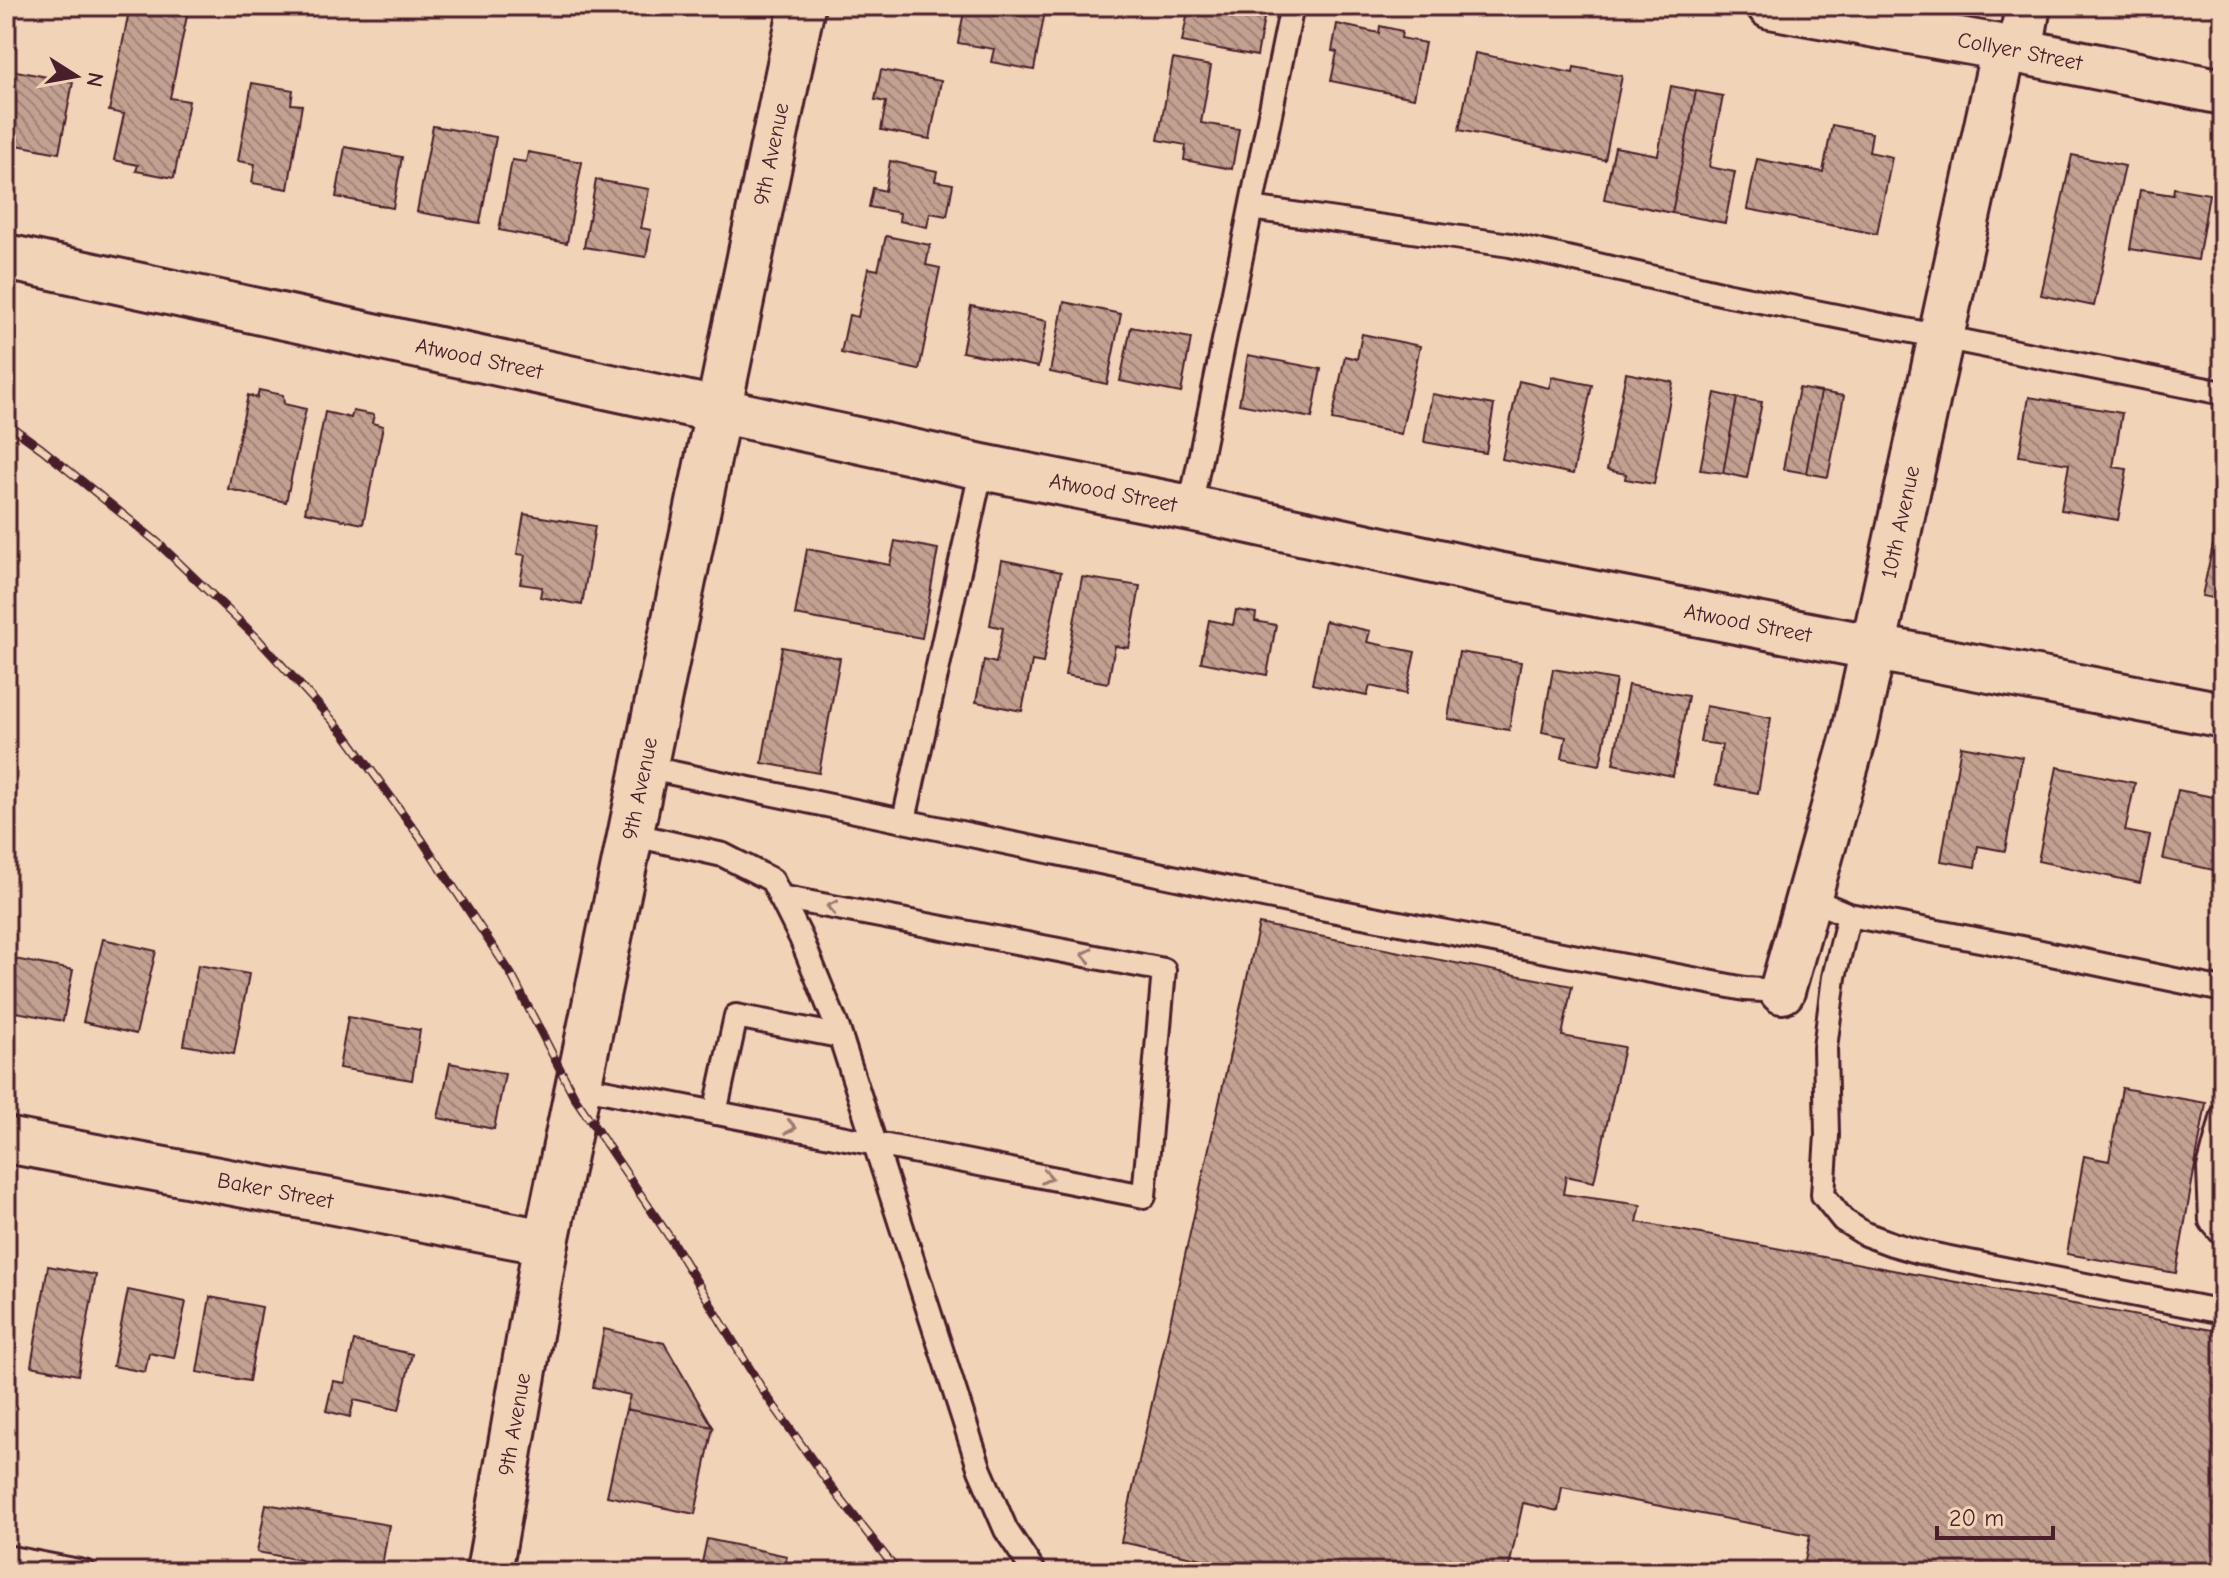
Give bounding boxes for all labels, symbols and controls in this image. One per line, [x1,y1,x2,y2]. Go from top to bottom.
street label: Collyer Street [1955,27,2085,77]
north arrow [36,36,116,116]
text: N [81,70,109,89]
street label: 9th Avenue [748,100,795,208]
street label: Atwood Street [413,332,546,385]
street label: 10th Avenue [1876,463,1925,581]
street label: Atwood Street [1047,468,1180,518]
street label: Atwood Street [1682,598,1814,648]
street label: 9th Avenue [617,735,663,842]
one-way arrow [825,899,838,916]
one-way arrow [1080,948,1094,965]
one-way arrow [785,1118,798,1135]
street label: Baker Street [215,1167,336,1215]
one-way arrow [1039,1168,1053,1185]
street label: 9th Avenue [493,1371,536,1478]
scale bar [1937,1490,2053,1540]
text: 20 m [1949,1504,2004,1532]

